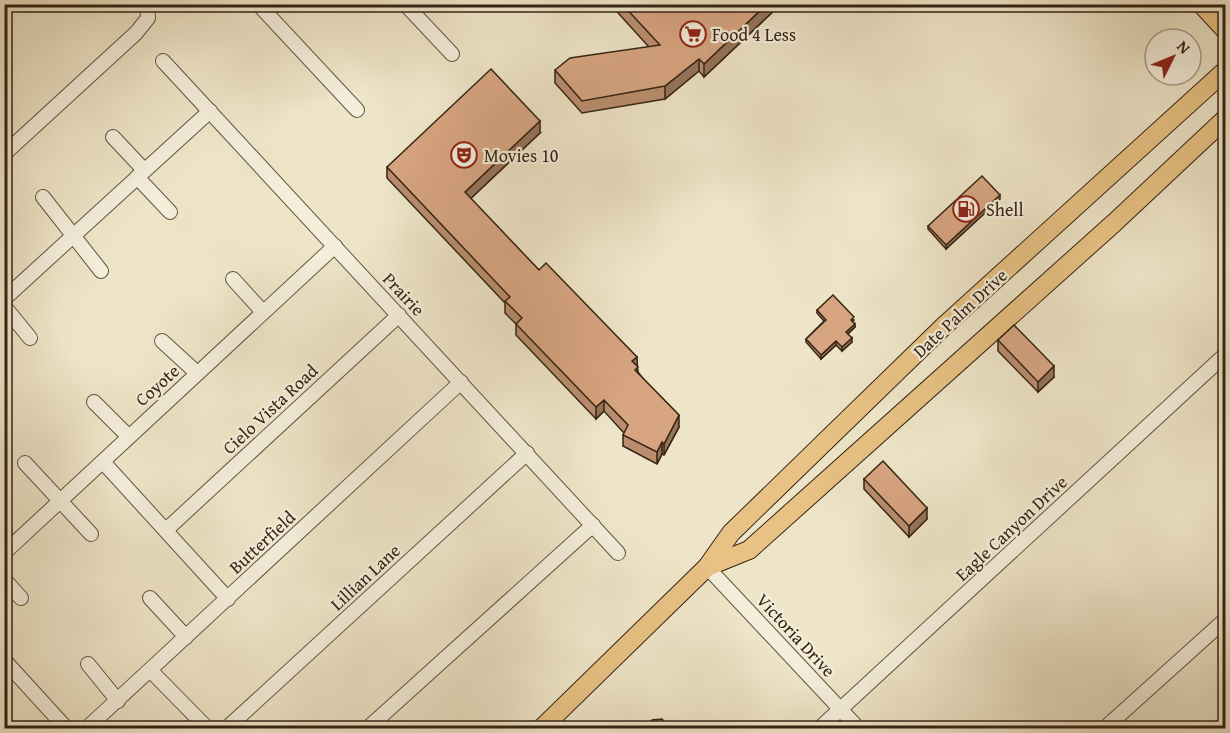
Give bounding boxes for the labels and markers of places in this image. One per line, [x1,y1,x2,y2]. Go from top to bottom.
supermarket icon: Food 4 Less [678,19,708,49]
place label: Food 4 Less [712,21,796,48]
theatre icon: Movies 10 [449,140,479,170]
place label: Movies 10 [484,142,559,169]
fuel station icon: Shell [951,194,981,224]
place label: Shell [986,196,1023,223]

